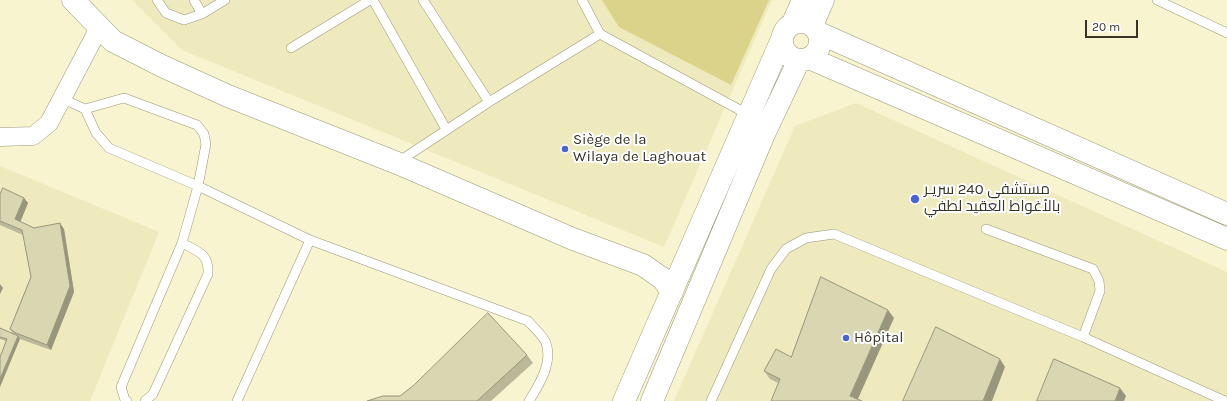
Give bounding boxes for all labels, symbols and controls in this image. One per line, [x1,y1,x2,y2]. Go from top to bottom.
scale bar [1087,12,1140,38]
text: 20 m [1092,20,1120,34]
place label: Siège de la Wilaya de Laghouat [573,131,706,166]
marker: Siège de la Wilaya de Laghouat [560,144,570,154]
place label: مستشفى 240 سريـر بالأغواط العقيد لطفي [924,181,1060,216]
marker: مستشفى 240 سريـر بالأغواط العقيد لطفي [909,193,921,205]
place label: Hôpital [854,329,904,347]
marker: Hôpital [841,333,851,343]

